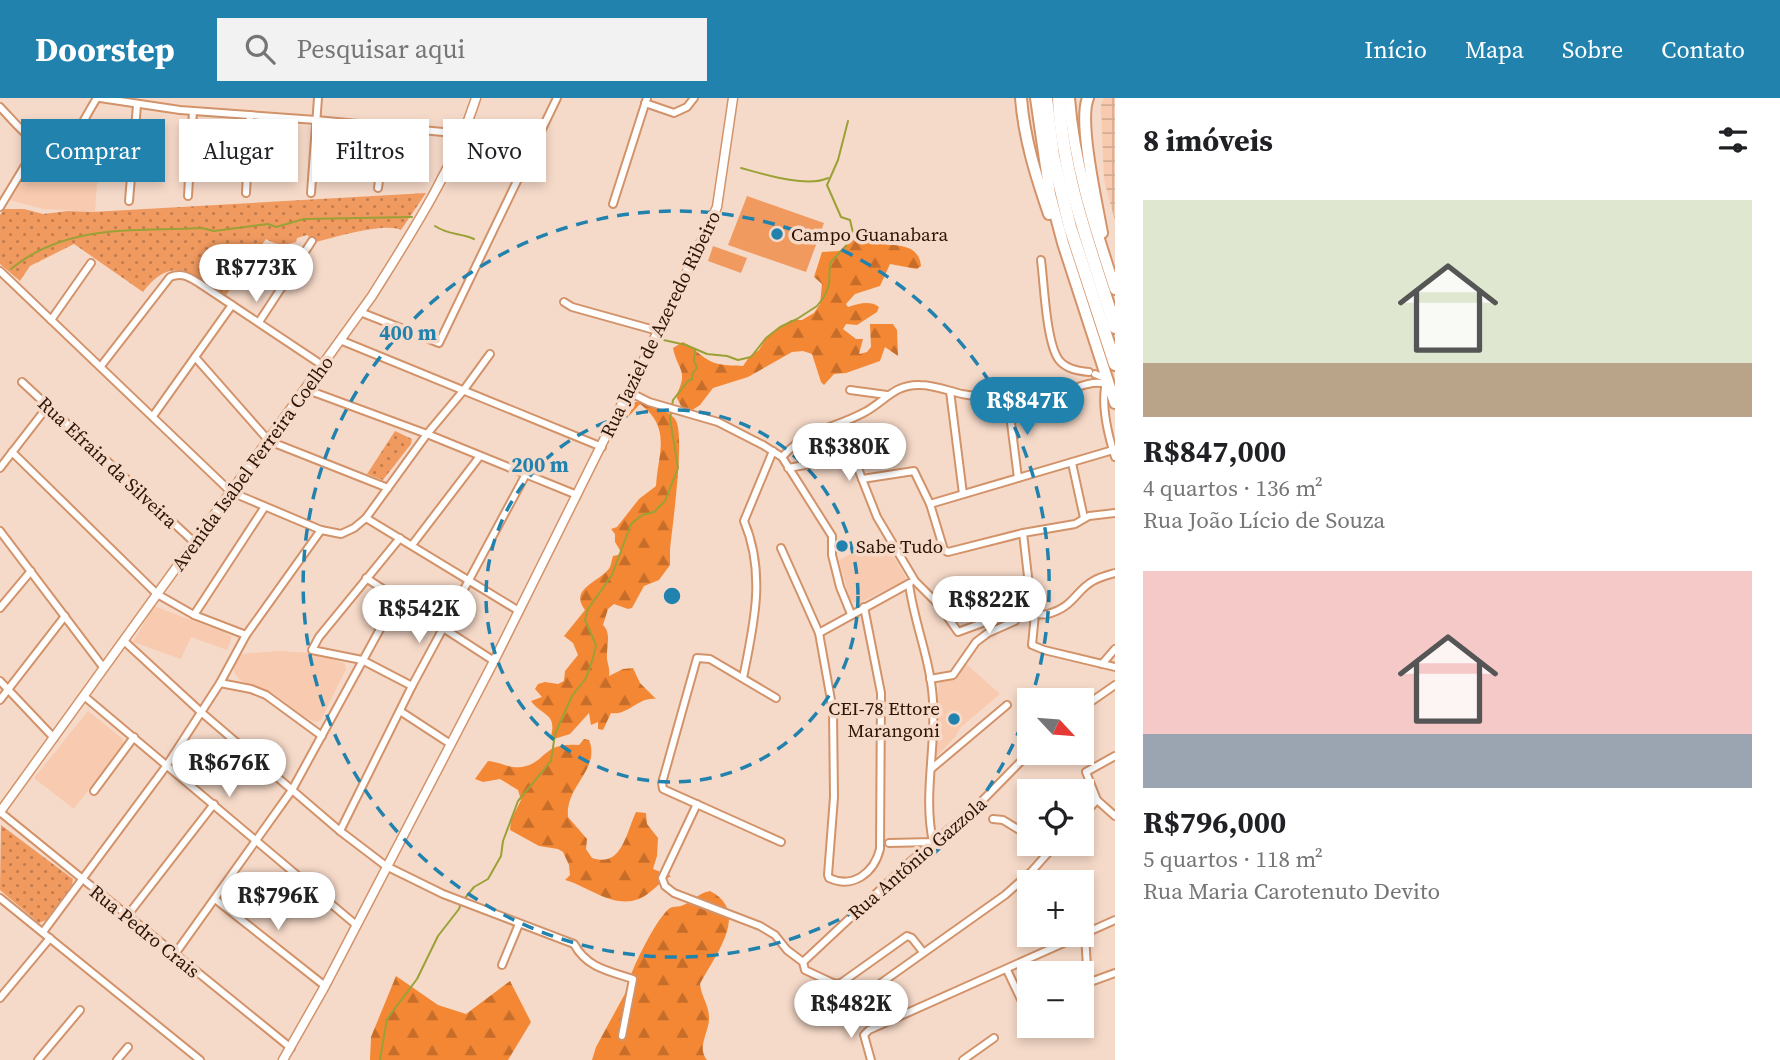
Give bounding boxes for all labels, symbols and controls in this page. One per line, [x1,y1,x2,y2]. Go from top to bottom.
search box [217,18,707,81]
text: Doorstep [35,27,175,72]
icon: search [241,30,279,68]
text: Pesquisar aqui [297,31,465,67]
text: Início [1364,33,1427,66]
text: Mapa [1465,33,1524,66]
text: Sobre [1562,33,1623,66]
text: Contato [1661,33,1745,66]
chip: Comprar [21,119,165,182]
chip: Alugar [179,119,298,182]
chip: Filtros [312,119,429,182]
chip: Novo [443,119,546,182]
text: 8 imóveis [1143,120,1273,161]
icon: filters [1714,121,1752,159]
street label: Rua Jaziel de Azeredo Ribeiro [594,206,726,442]
place label: Campo Guanabara [791,221,948,247]
marker: Campo Guanabara [769,226,785,242]
pin: R$773K [199,244,313,304]
icon: home [1385,245,1511,371]
text: R$773K [215,251,297,283]
text: 400 m [379,318,437,347]
street label: Avenida Isabel Ferreira Coelho [165,350,339,576]
pin: R$847K [970,378,1084,437]
text: R$847K [986,384,1068,416]
street label: Rua Efrain da Silveira [32,390,184,534]
pin: R$380K [792,424,906,483]
text: R$380K [808,430,890,462]
text: R$847,000 [1143,431,1286,472]
text: 200 m [511,450,569,479]
text: 4 quartos · 136 m² [1143,472,1323,504]
text: Rua João Lício de Souza [1143,504,1385,536]
place label: Sabe Tudo [856,533,943,559]
marker: Sabe Tudo [834,538,850,554]
pin: R$822K [932,576,1046,636]
text: R$822K [948,583,1030,615]
centre of rings [660,584,684,608]
pin: R$542K [362,586,476,645]
text: R$542K [378,592,460,624]
icon: home [1385,616,1511,742]
north arrow [1017,688,1094,765]
map controls [1017,688,1094,1038]
place label: CEI-78 Ettore Marangoni [828,695,940,743]
marker: CEI-78 Ettore Marangoni [946,711,962,727]
pin: R$676K [172,740,286,799]
text: R$676K [188,746,270,778]
button: locate [1017,779,1094,856]
street label: Rua Antônio Gazzola [842,790,992,925]
text: R$796,000 [1143,802,1286,843]
text: 5 quartos · 118 m² [1143,843,1323,875]
button: + [1017,870,1094,947]
pin: R$796K [221,872,335,932]
text: Rua Maria Carotenuto Devito [1143,875,1440,907]
street label: Rua Pedro Crais [84,879,206,983]
text: R$796K [237,879,319,911]
button: − [1017,961,1094,1038]
pin: R$482K [794,981,908,1040]
text: R$482K [810,987,892,1019]

